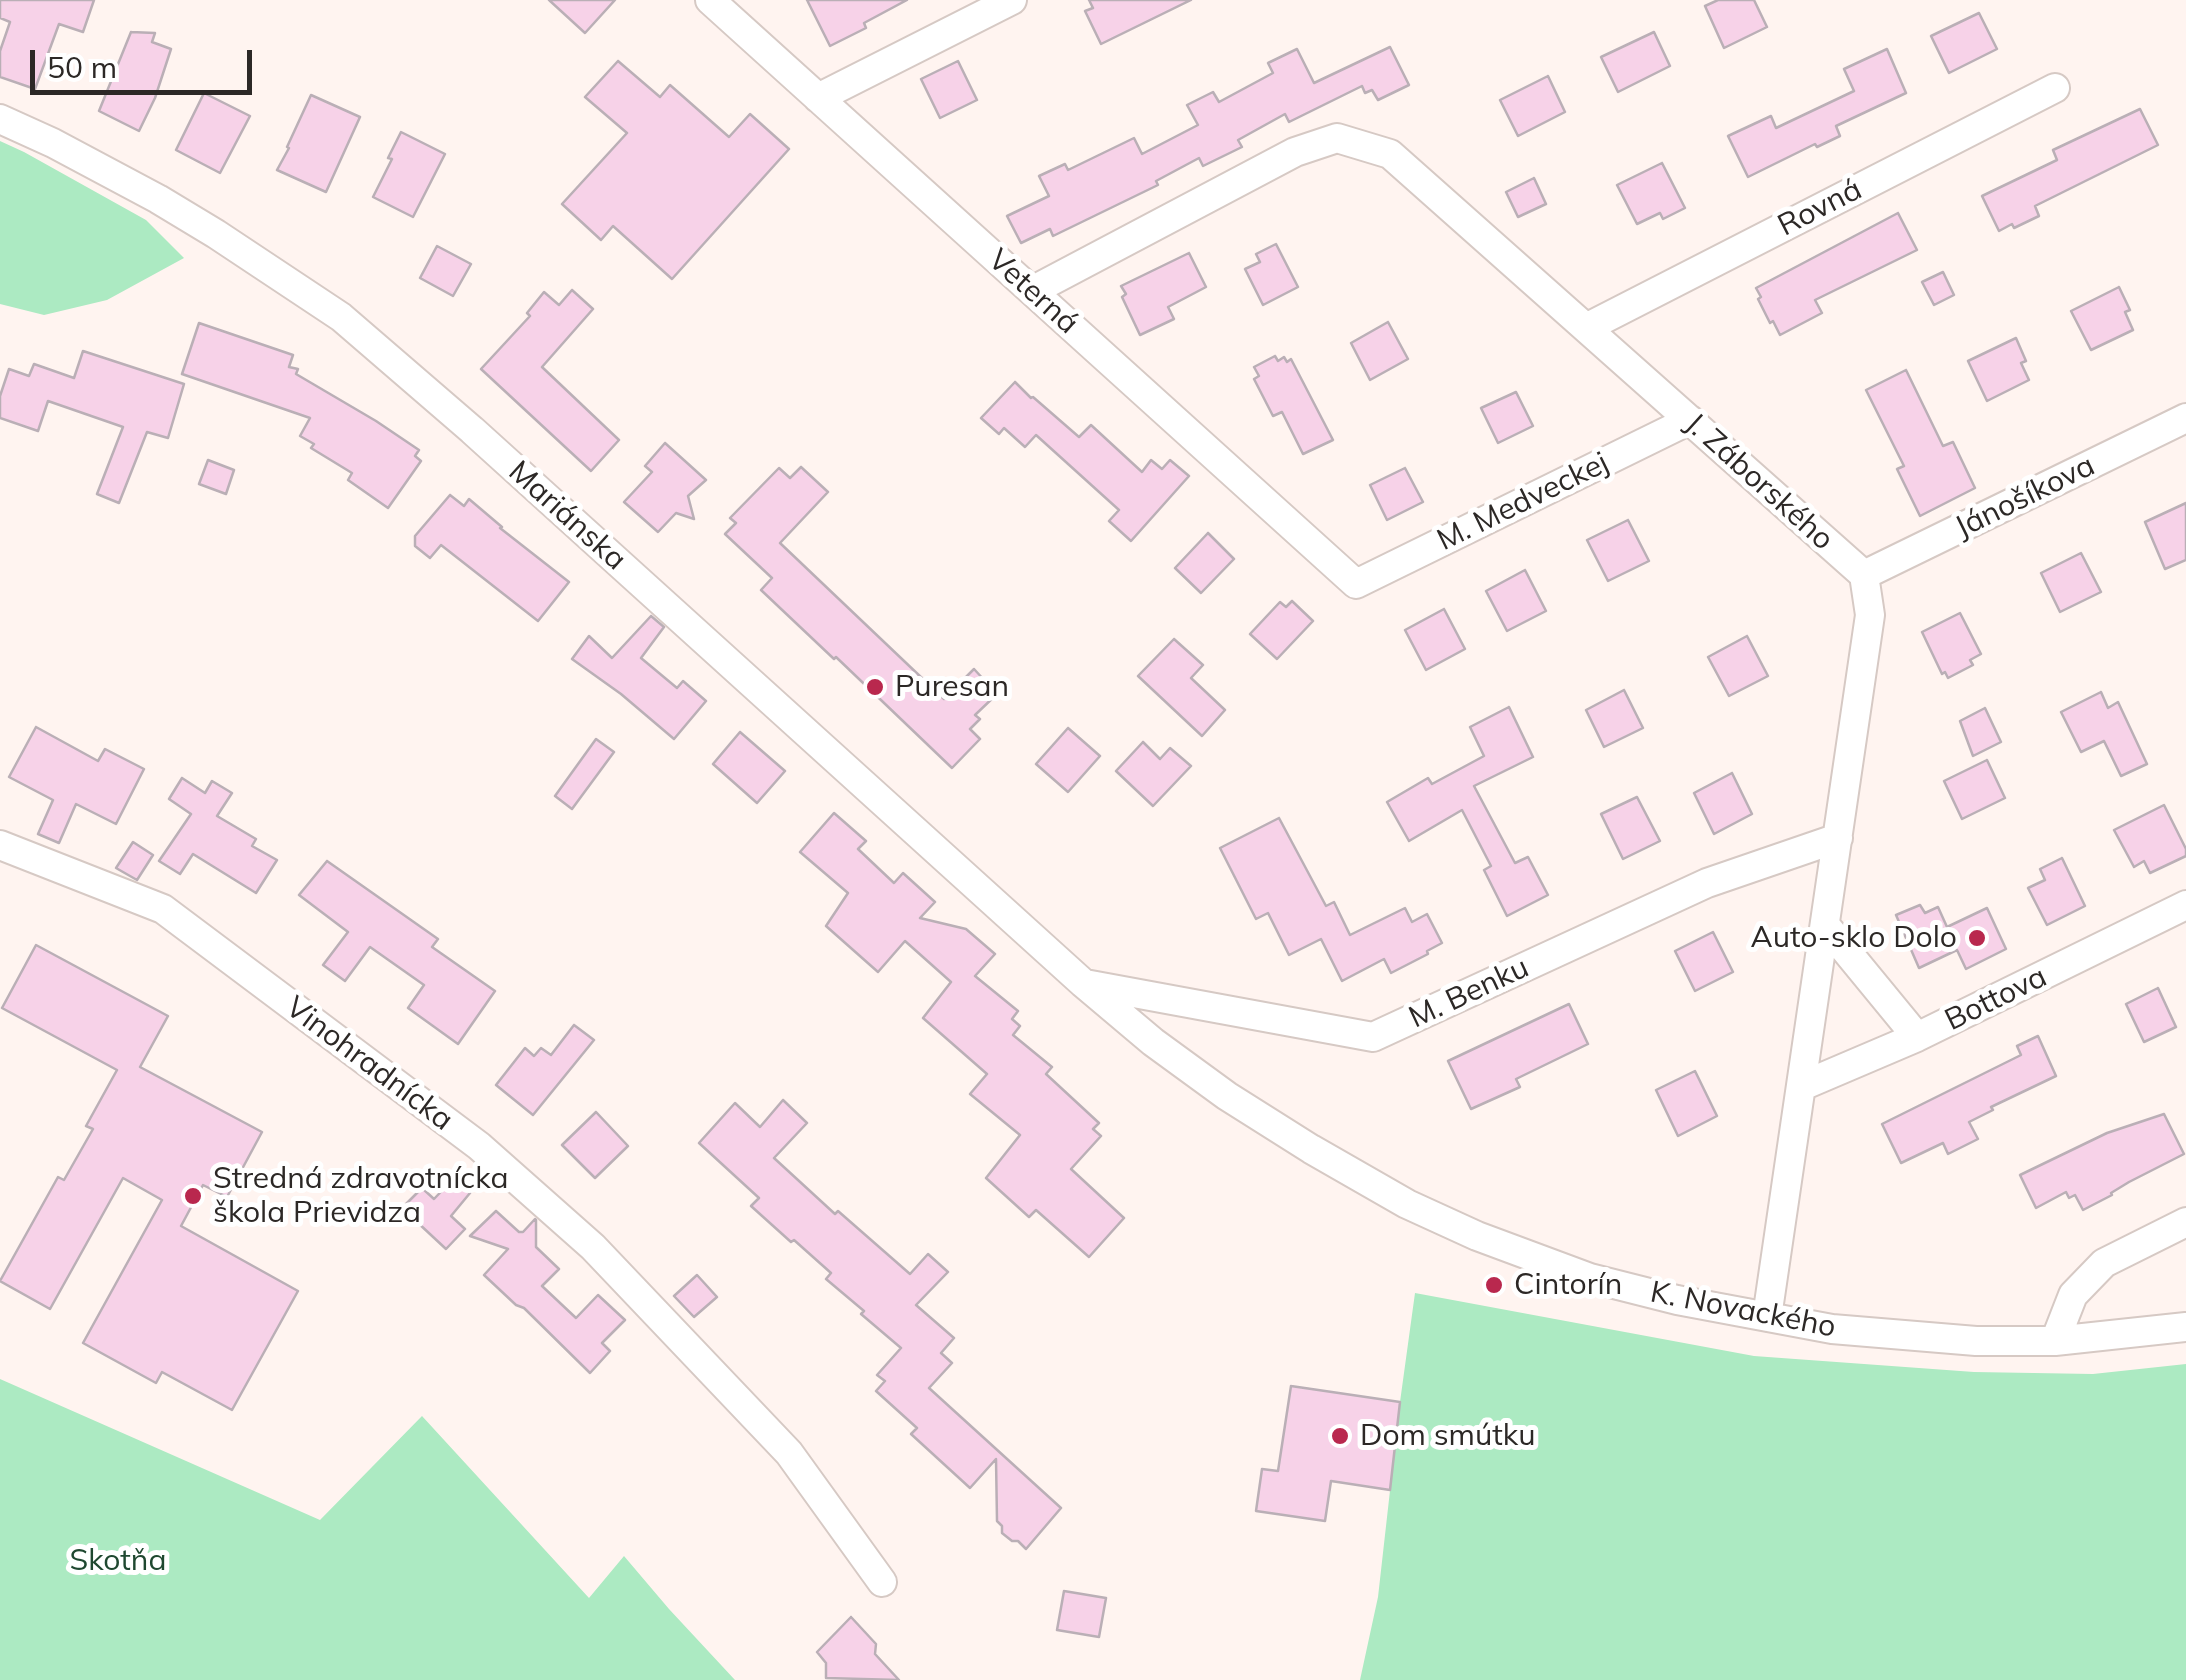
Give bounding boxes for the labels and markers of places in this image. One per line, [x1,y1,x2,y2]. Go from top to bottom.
place label: Puresan [895,669,1009,705]
marker: Puresan [864,676,886,698]
place label: Auto-sklo Dolo [1751,920,1957,956]
marker: Auto-sklo Dolo [1966,927,1988,949]
place label: Stredná zdravotnícka škola Prievidza [213,1161,508,1232]
marker: Stredná zdravotnícka škola Prievidza [182,1185,204,1207]
place label: Cintorín [1514,1267,1622,1303]
marker: Cintorín [1483,1274,1505,1296]
place label: Dom smútku [1360,1418,1535,1454]
marker: Dom smútku [1329,1425,1351,1447]

